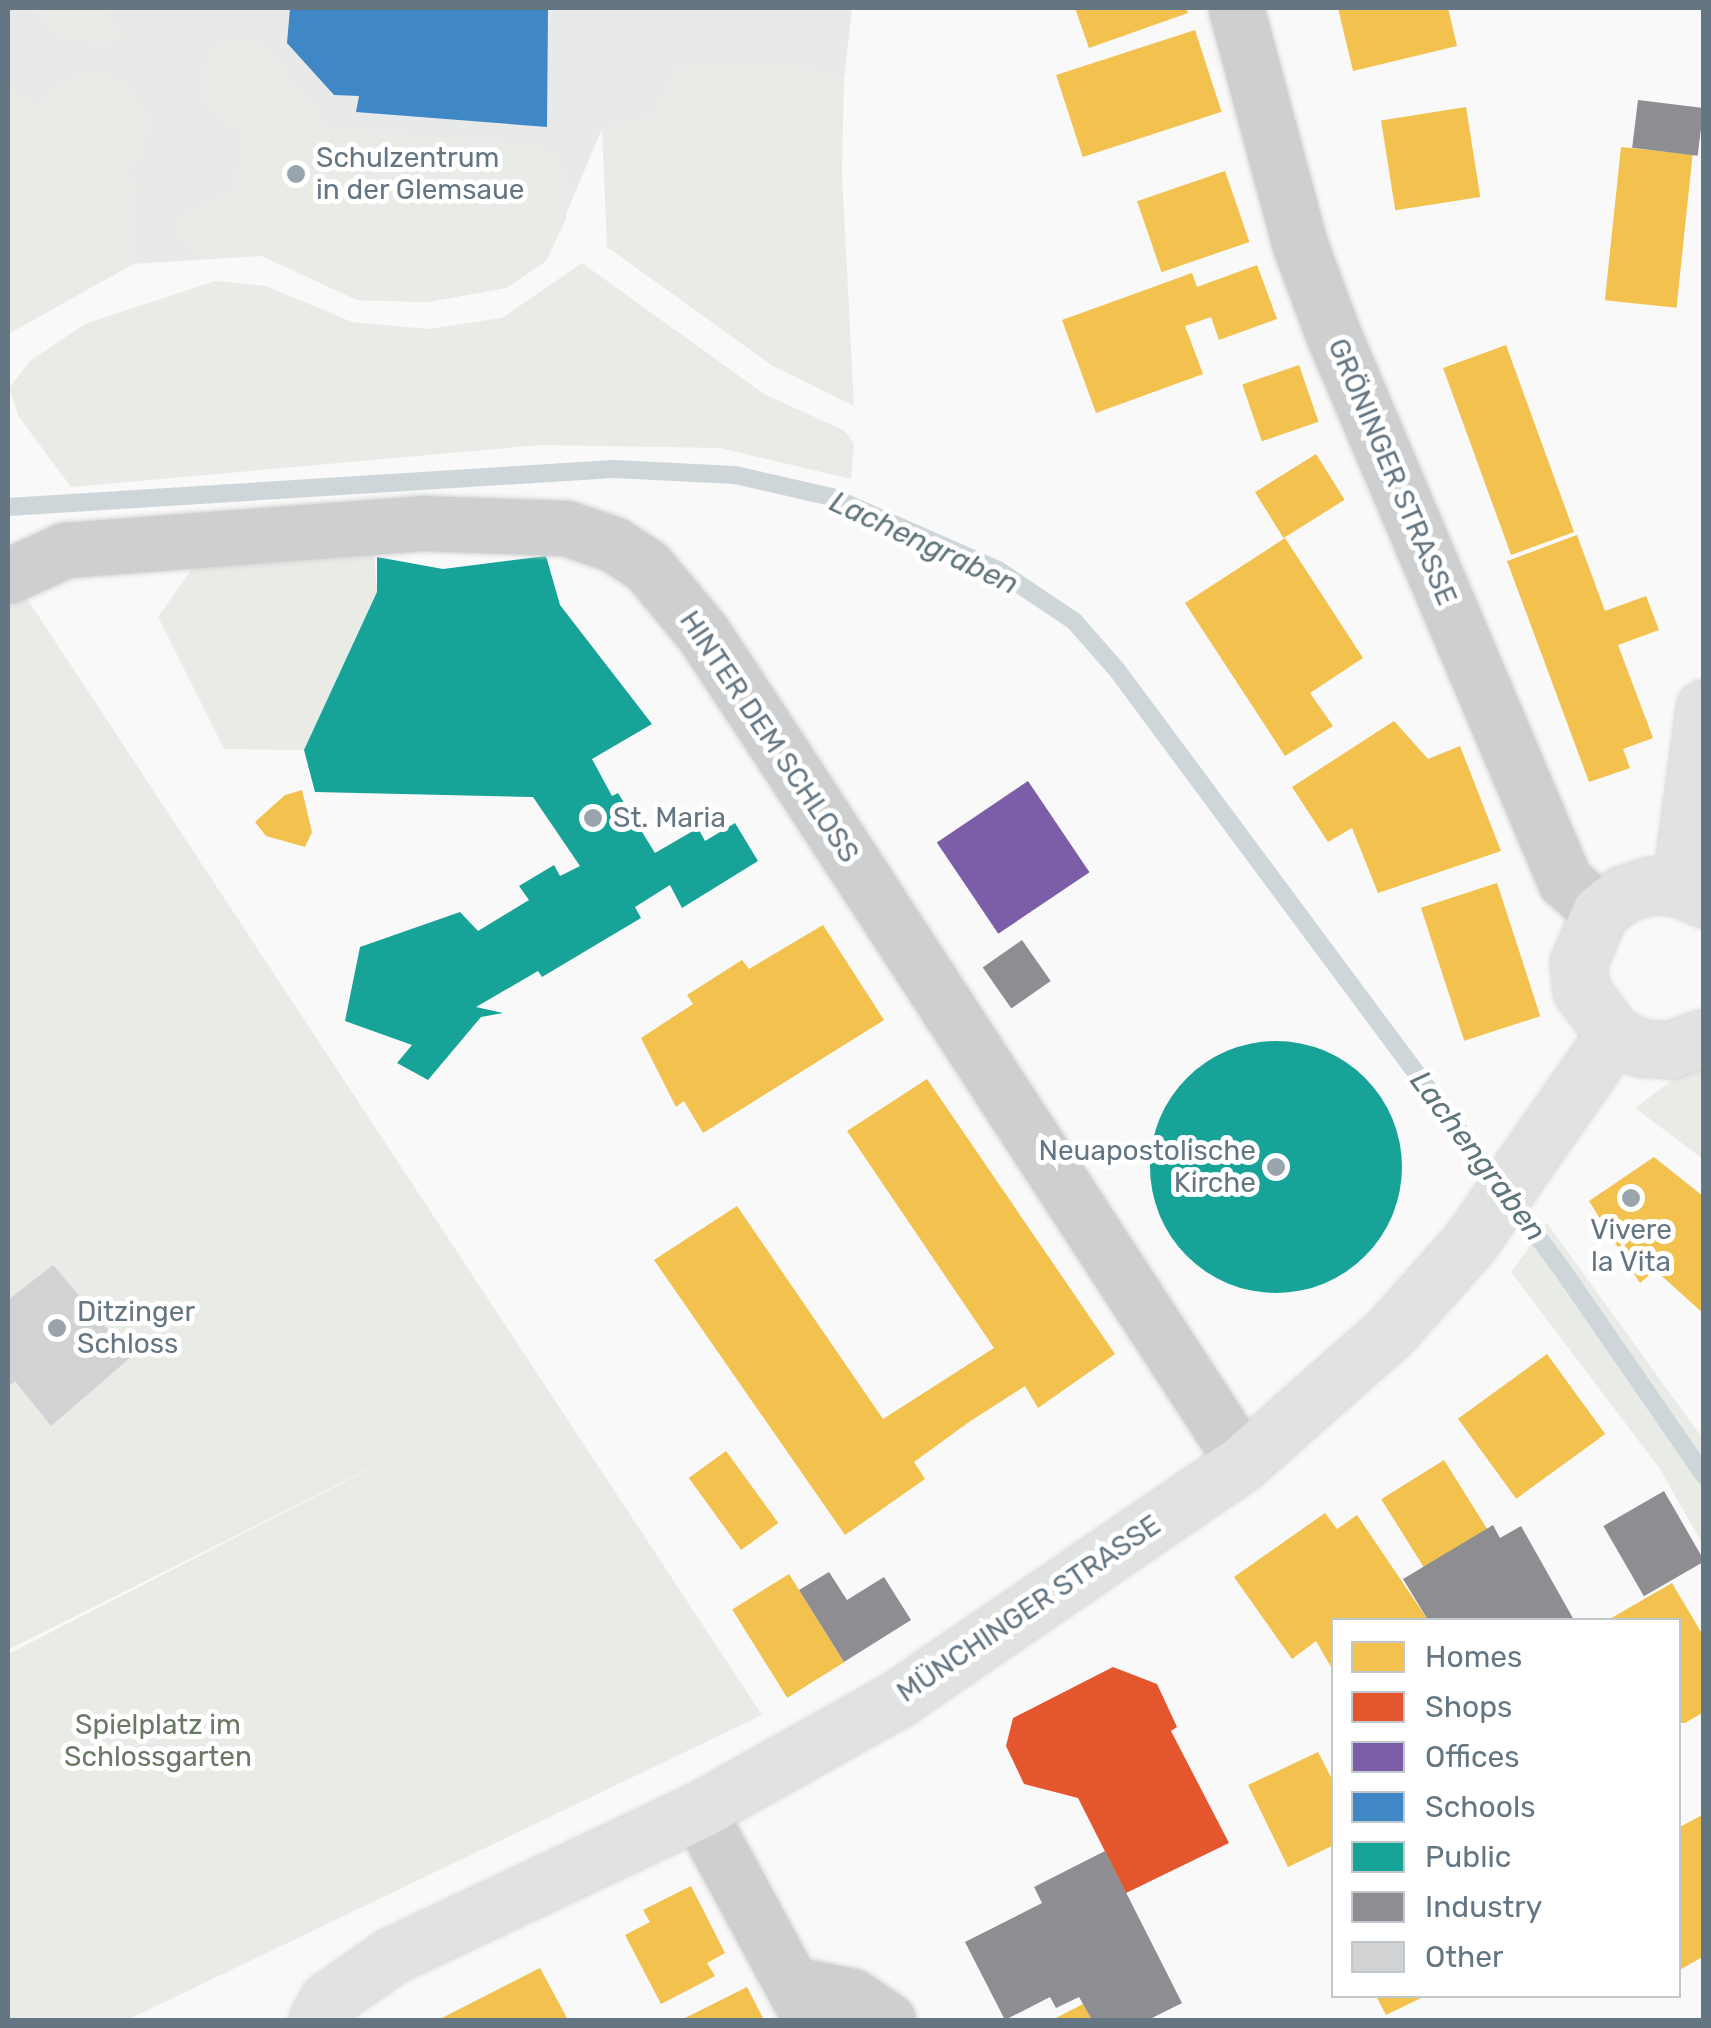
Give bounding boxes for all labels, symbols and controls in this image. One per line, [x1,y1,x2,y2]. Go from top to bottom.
place label: Schulzentrum in der Glemsaue [316,141,525,207]
marker: Schulzentrum in der Glemsaue [285,163,307,185]
street label: GRÖNINGER STRASSE [1321,334,1463,610]
water label: Lachengraben [824,484,1024,602]
street label: HINTER DEM SCHLOSS [672,605,866,869]
place label: St. Maria [613,801,726,835]
marker: St. Maria [582,807,604,829]
water label: Lachengraben [1402,1064,1554,1248]
place label: Neuapostolische Kirche [1038,1134,1256,1200]
marker: Neuapostolische Kirche [1265,1156,1287,1178]
marker: Vivere la Vita [1620,1187,1642,1209]
place label: Vivere la Vita [1590,1213,1672,1279]
place label: Ditzinger Schloss [77,1295,195,1361]
marker: Ditzinger Schloss [46,1317,68,1339]
street label: MÜNCHINGER STRASSE [891,1508,1167,1710]
legend [1331,1618,1681,1998]
text: Homes [1425,1639,1522,1675]
text: Shops [1425,1689,1512,1725]
park label: Spielplatz im Schlossgarten [64,1708,252,1774]
text: Offices [1425,1739,1520,1775]
text: Schools [1425,1789,1536,1825]
text: Public [1425,1839,1511,1875]
text: Industry [1425,1889,1542,1925]
text: Other [1425,1939,1504,1975]

